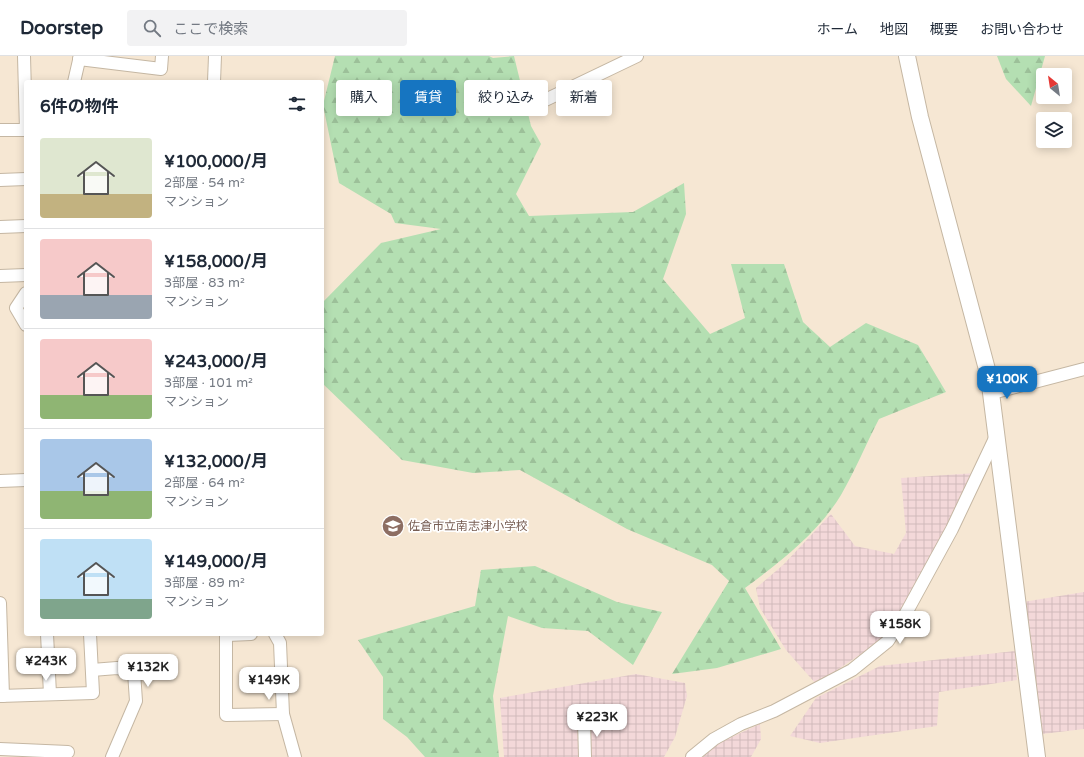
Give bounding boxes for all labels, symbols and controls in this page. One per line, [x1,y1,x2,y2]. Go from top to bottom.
search box [127,10,407,46]
text: Doorstep [20,17,103,39]
icon: search [141,17,163,39]
text: ここで検索 [173,20,248,38]
text: ホーム [816,21,858,38]
text: 地図 [880,21,908,38]
text: 概要 [930,21,958,38]
text: お問い合わせ [980,21,1064,38]
north arrow [1036,68,1072,104]
map controls [1036,68,1072,148]
chip: 購入 [336,80,392,116]
chip: 賃貸 [400,80,456,116]
chip: 絞り込み [464,80,548,116]
chip: 新着 [556,80,612,116]
icon: filters [286,93,308,115]
text: 6件の物件 [40,96,119,117]
button: layers [1036,112,1072,148]
text: ¥100,000/月 [164,151,268,172]
icon: home [72,154,120,202]
text: 2部屋 · 54 m² [164,175,245,191]
text: マンション [164,194,229,210]
text: ¥158,000/月 [164,251,268,272]
icon: home [72,255,120,303]
text: 3部屋 · 83 m² [164,275,245,291]
text: マンション [164,294,229,310]
text: ¥243,000/月 [164,351,268,372]
icon: home [72,355,120,403]
pin: ¥100K [979,366,1035,400]
text: ¥100K [986,371,1028,387]
text: 3部屋 · 101 m² [164,375,253,391]
text: マンション [164,394,229,410]
text: ¥132,000/月 [164,451,268,472]
icon: home [72,455,120,503]
text: 2部屋 · 64 m² [164,475,245,491]
text: マンション [164,494,229,510]
school or university icon: 佐倉市立南志津小学校 [380,513,406,539]
place label: 佐倉市立南志津小学校 [408,519,528,533]
text: ¥149,000/月 [164,551,268,572]
icon: home [72,555,120,603]
text: 3部屋 · 89 m² [164,575,245,591]
text: マンション [164,594,229,610]
pin: ¥158K [872,611,928,645]
text: ¥158K [879,616,921,632]
pin: ¥243K [18,648,74,682]
text: ¥243K [25,653,67,669]
pin: ¥132K [120,654,176,688]
text: ¥132K [127,659,169,675]
pin: ¥149K [241,667,297,701]
text: ¥149K [248,672,290,688]
pin: ¥223K [569,704,625,738]
text: ¥223K [576,709,618,725]

